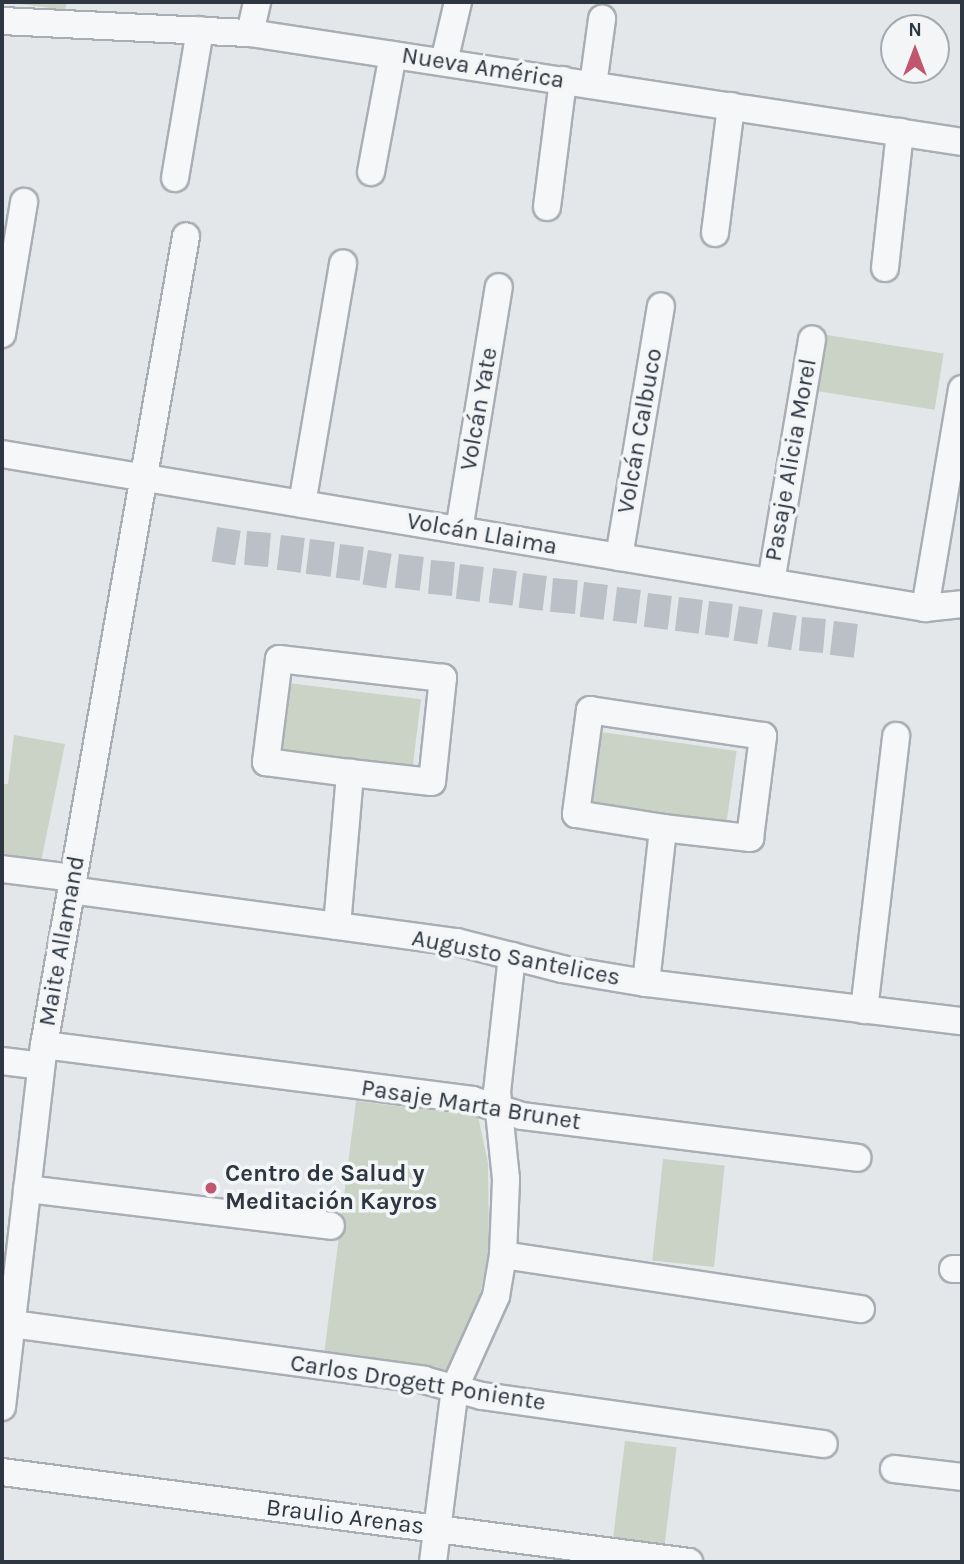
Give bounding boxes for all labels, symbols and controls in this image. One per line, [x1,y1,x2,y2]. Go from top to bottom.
north arrow [880,14,950,84]
text: N [908,19,922,41]
street label: Nueva América [400,41,566,95]
street label: Volcán Yate [454,345,504,473]
street label: Volcán Calbuco [611,346,669,516]
street label: Pasaje Alicia Morel [759,356,823,564]
street label: Volcán Llaima [404,507,560,561]
street label: Maite Allamand [33,854,91,1028]
street label: Augusto Santelices [409,924,623,992]
street label: Pasaje Marta Brunet [359,1073,583,1137]
place label: Centro de Salud y Meditación Kayros [225,1160,437,1216]
marker: Centro de Salud y Meditación Kayros [203,1180,219,1196]
street label: Carlos Drogett Poniente [288,1349,548,1417]
street label: Braulio Arenas [264,1493,426,1541]

